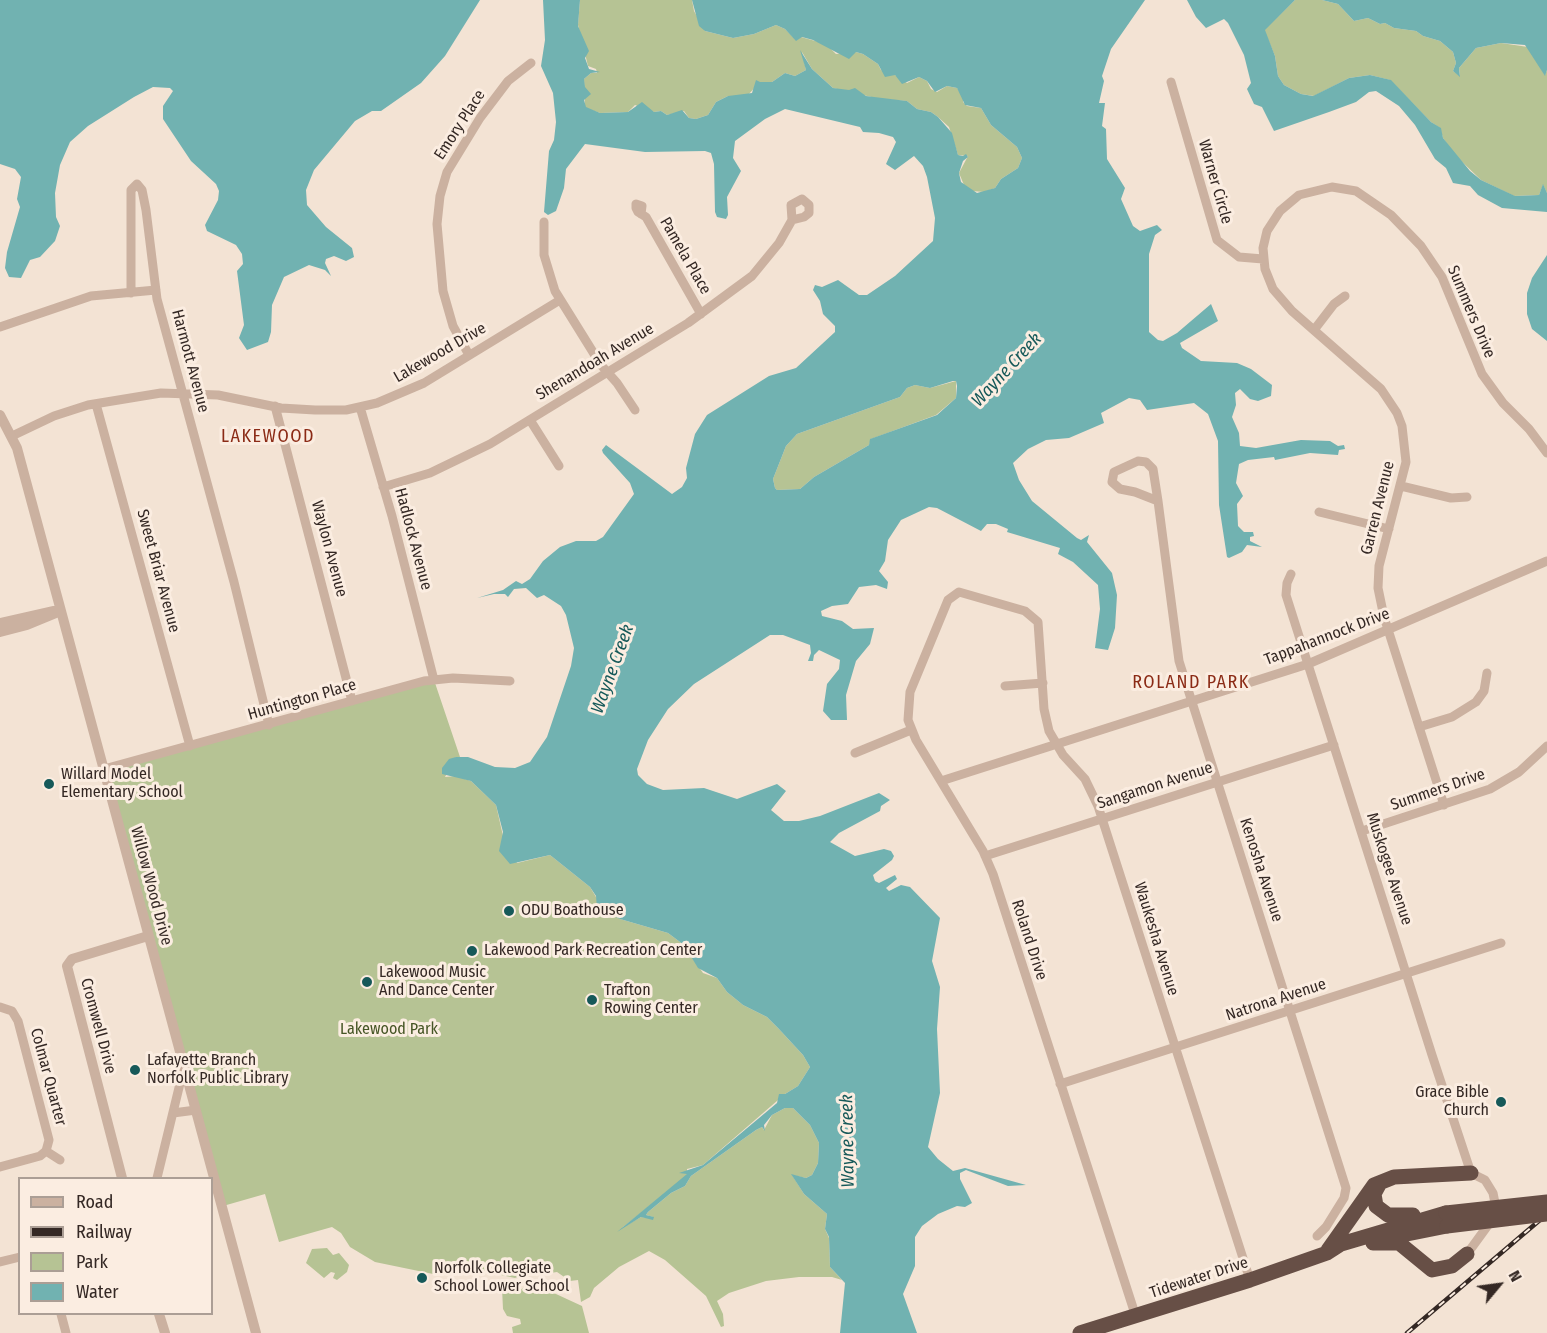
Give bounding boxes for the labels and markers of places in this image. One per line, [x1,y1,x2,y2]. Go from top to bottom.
place label: Willard Model Elementary School [61,765,183,803]
marker: Willard Model Elementary School [42,777,56,791]
place label: ODU Boathouse [521,901,624,921]
marker: ODU Boathouse [502,904,516,918]
place label: Lakewood Park Recreation Center [484,941,702,961]
marker: Lakewood Park Recreation Center [465,944,479,958]
place label: Lakewood Music And Dance Center [379,963,494,1001]
marker: Lakewood Music And Dance Center [360,975,374,989]
place label: Trafton Rowing Center [604,981,698,1019]
marker: Trafton Rowing Center [585,993,599,1007]
place label: Lafayette Branch Norfolk Public Library [147,1051,288,1089]
marker: Lafayette Branch Norfolk Public Library [128,1063,142,1077]
place label: Grace Bible Church [1415,1083,1489,1121]
marker: Grace Bible Church [1494,1095,1508,1109]
place label: Norfolk Collegiate School Lower School [434,1259,569,1297]
marker: Norfolk Collegiate School Lower School [415,1271,429,1285]

